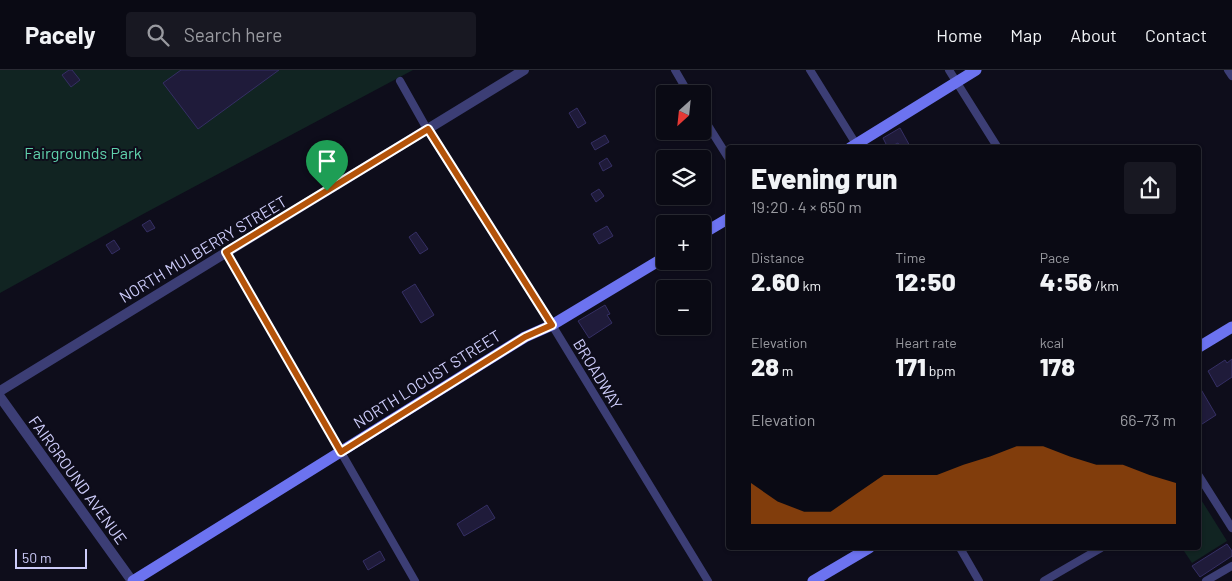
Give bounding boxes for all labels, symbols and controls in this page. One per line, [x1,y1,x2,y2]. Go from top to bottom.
search box [126,12,476,57]
text: Pacely [25,20,96,49]
icon: search [144,21,172,49]
text: Search here [184,23,282,46]
text: Home [936,24,982,46]
text: Map [1010,24,1042,46]
text: About [1070,24,1117,46]
text: Contact [1145,24,1207,46]
north arrow [656,85,711,140]
map controls [656,85,711,335]
pin [306,140,348,191]
park label: Fairgrounds Park [24,143,142,162]
icon: arrive [313,147,341,175]
button: layers [656,150,711,205]
text: Evening run [751,161,897,195]
button: share [1124,162,1176,214]
street label: NORTH MULBERRY STREET [116,191,290,306]
text: 19:20 · 4 × 650 m [751,197,862,216]
button: + [656,215,711,270]
text: Distance [751,249,804,266]
text: Time [895,249,926,266]
text: Pace [1040,249,1070,266]
text: 2.60 [751,266,800,296]
text: 12:50 [895,266,956,296]
text: 4:56 [1040,266,1092,296]
text: km [800,277,821,294]
text: /km [1092,277,1119,294]
button: − [656,280,711,335]
street label: NORTH LOCUST STREET [350,325,504,432]
text: Elevation [751,334,807,351]
text: Heart rate [895,334,957,351]
text: kcal [1040,334,1064,351]
street label: BROADWAY [570,335,627,413]
text: 28 [751,351,779,381]
text: 171 [895,351,926,381]
text: 178 [1040,351,1075,381]
text: m [779,362,793,379]
text: bpm [926,362,956,379]
text: Elevation [751,410,815,429]
text: 66–73 m [1120,410,1176,429]
street label: FAIRGROUND AVENUE [25,412,131,548]
scale bar [15,546,88,569]
text: 50 m [22,549,51,566]

